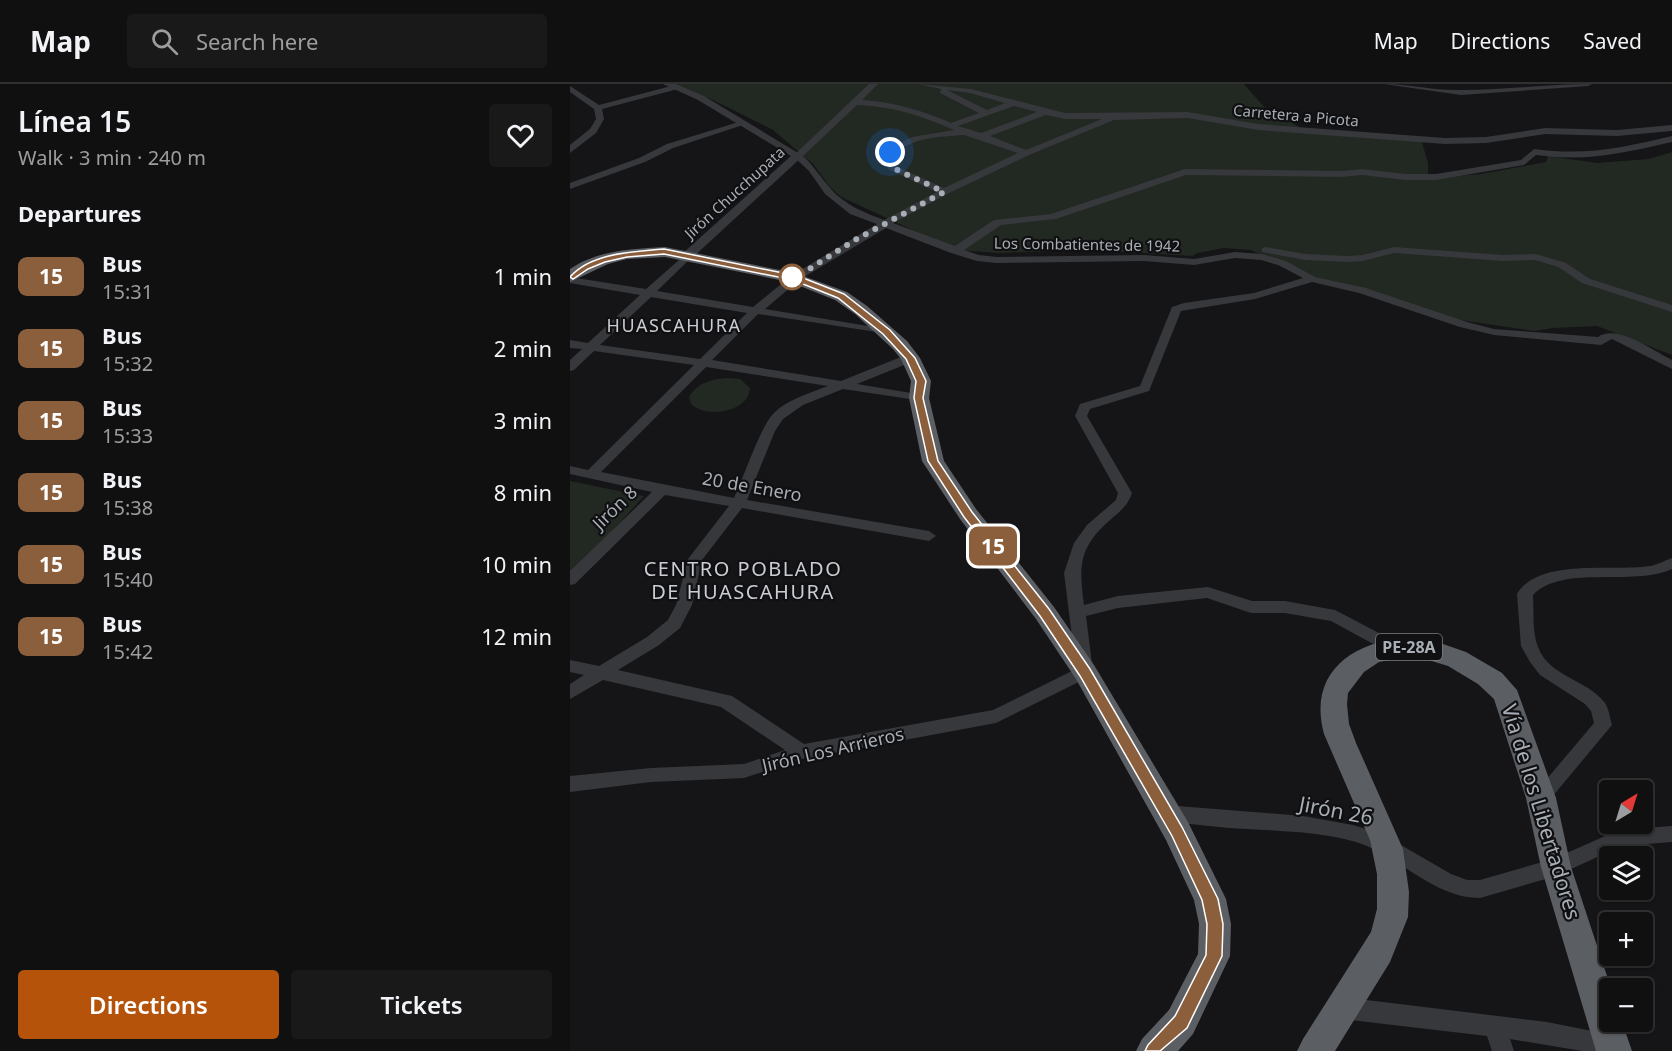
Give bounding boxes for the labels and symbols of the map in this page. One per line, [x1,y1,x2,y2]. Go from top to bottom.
street label: Carretera a Picota [1233,100,1360,130]
your location [875,137,905,167]
street label: Jirón Chucchupata [678,142,789,244]
street label: Los Combatientes de 1942 [994,232,1180,256]
unlabelled marker [779,264,805,290]
district label: HUASCAHURA [607,313,741,337]
street label: 20 de Enero [701,465,804,507]
street label: Jirón 8 [585,480,642,536]
line badge: 15 [966,526,1020,566]
district label: CENTRO POBLADO DE HUASCAHURA [644,555,842,605]
road number: PE-28A [1376,634,1442,660]
street label: Vía de los Libertadores [1496,700,1588,923]
street label: Jirón Los Arrieros [758,721,906,777]
north arrow [1599,780,1653,834]
street label: Jirón 26 [1295,789,1375,831]

